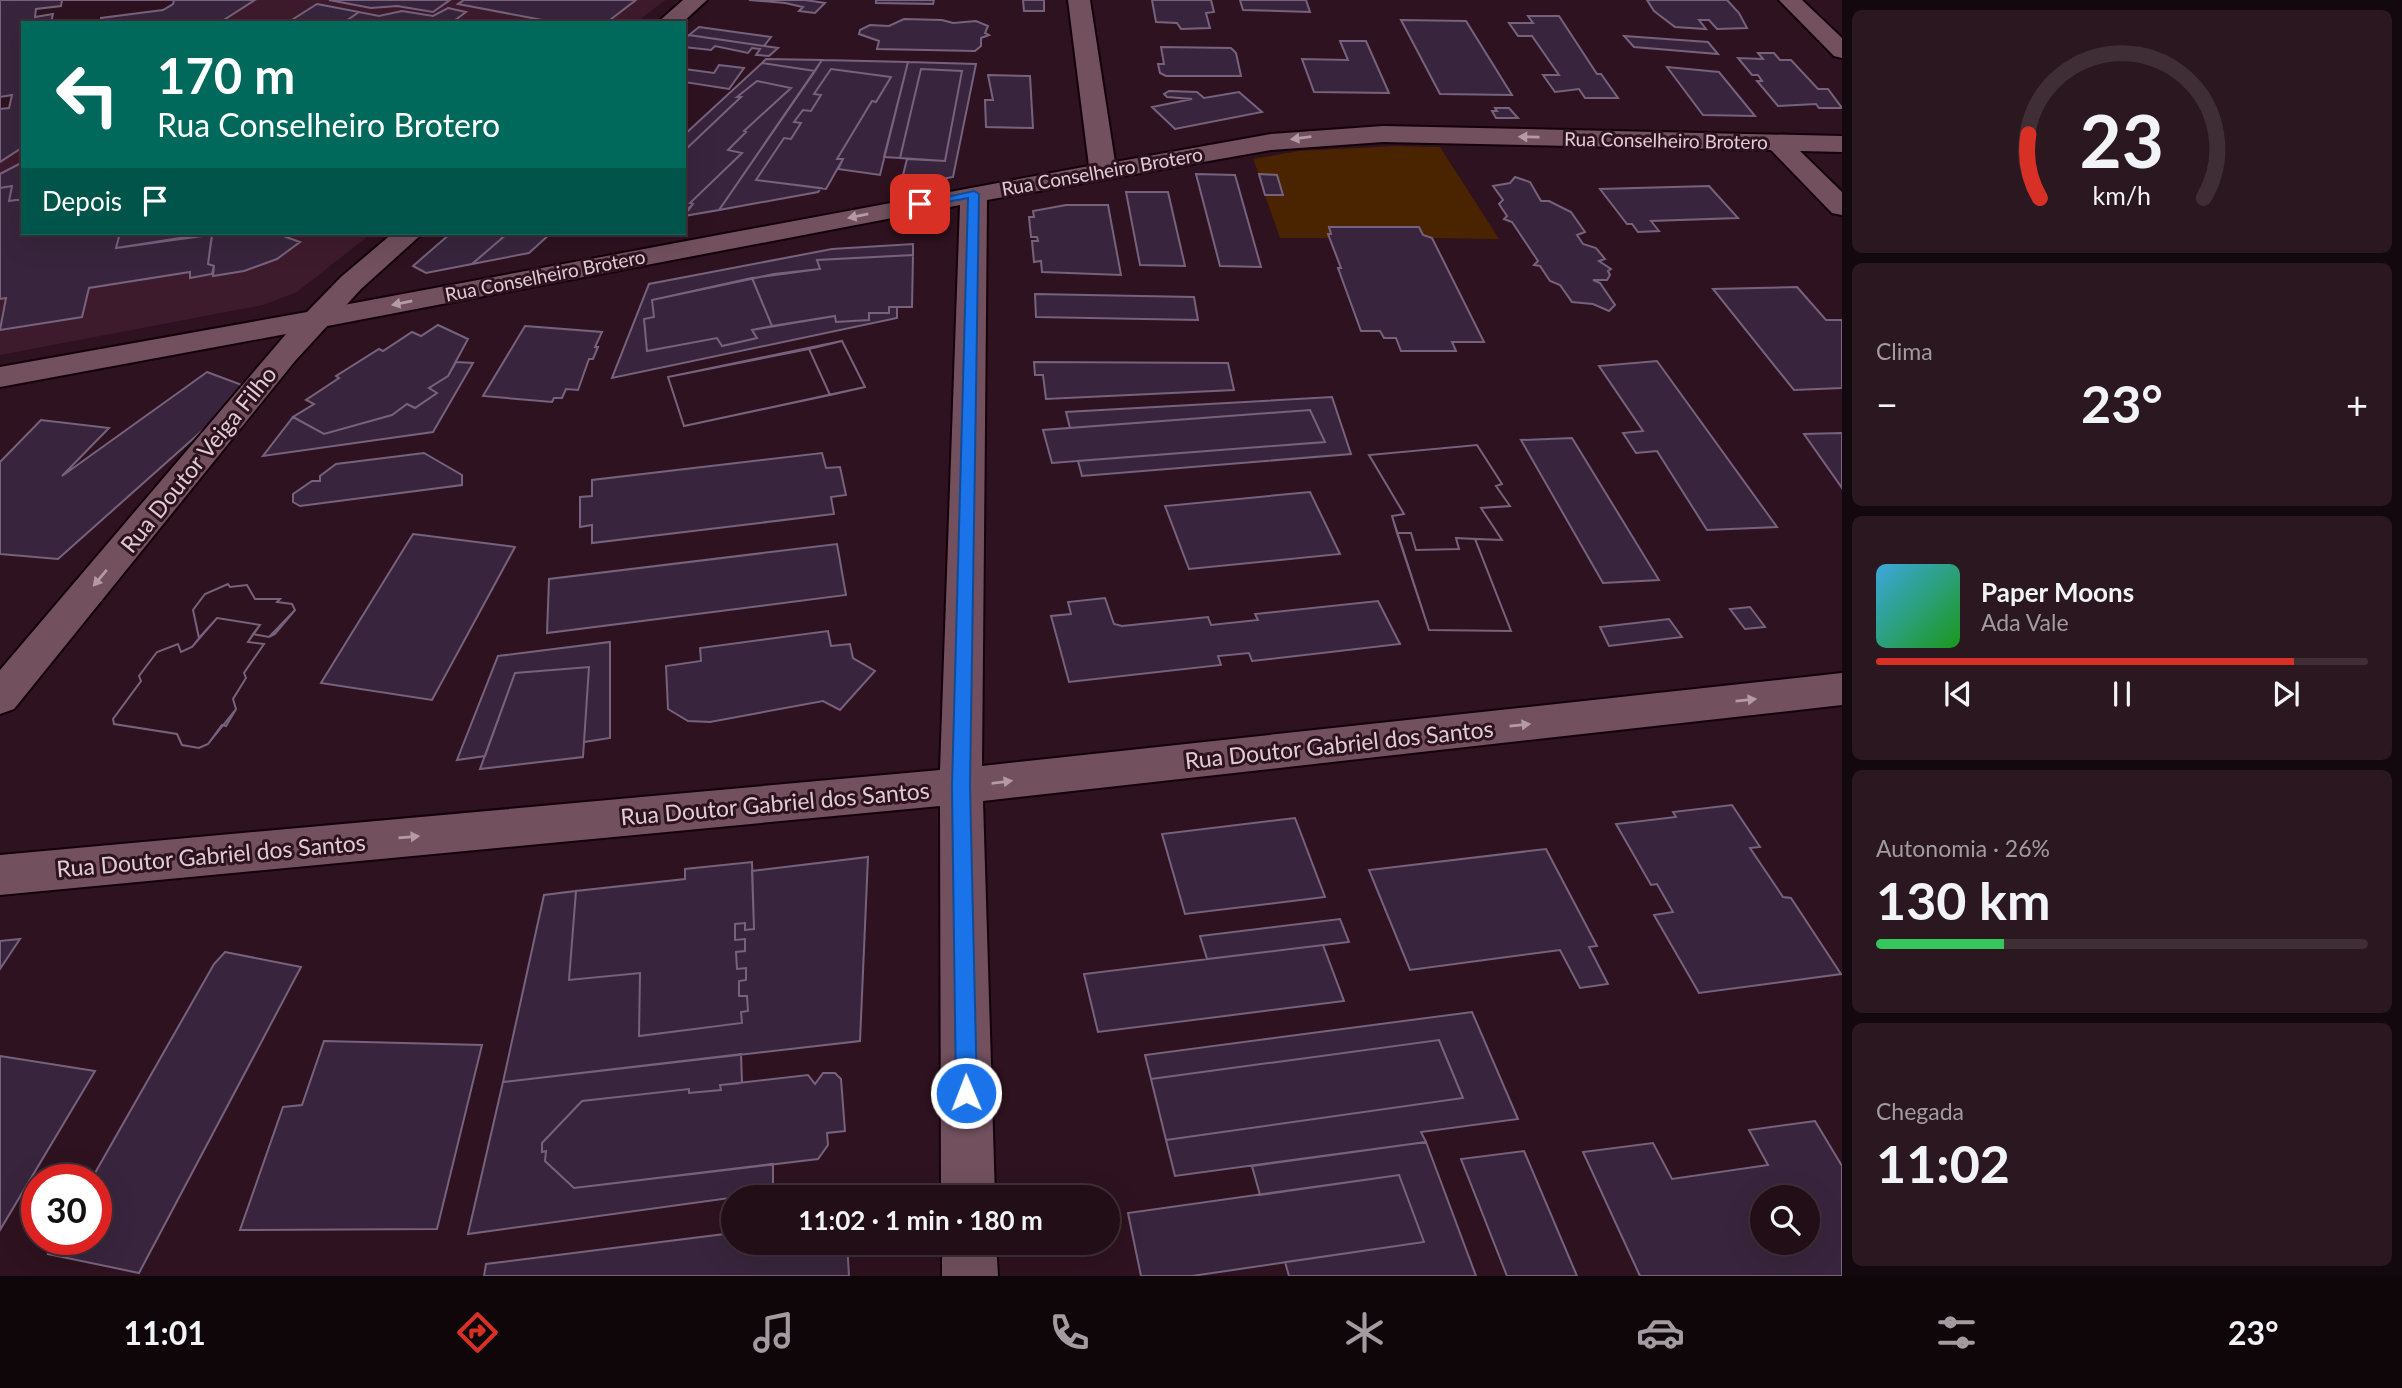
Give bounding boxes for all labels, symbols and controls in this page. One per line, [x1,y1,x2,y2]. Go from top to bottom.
text: 170 m [157,46,295,104]
icon: left [42,49,133,140]
text: 23 [2080,96,2164,184]
text: Rua Conselheiro Brotero [157,105,500,144]
street label: Rua Conselheiro Brotero [1564,127,1768,153]
one-way arrow [1518,131,1540,143]
one-way arrow [1290,133,1312,144]
street label: Rua Conselheiro Brotero [1000,142,1204,200]
pin [890,174,950,234]
text: km/h [2093,179,2151,209]
icon: arrive [136,182,174,220]
text: Depois [42,185,122,217]
icon: arrive [901,185,939,223]
one-way arrow [847,210,869,221]
street label: Rua Conselheiro Brotero [443,244,647,306]
one-way arrow [391,297,413,308]
text: Clima [1876,337,1933,365]
street label: Rua Doutor Veiga Filho [114,360,282,558]
text: 23° [2081,372,2163,434]
text: − [1876,381,1898,427]
text: + [2346,381,2368,427]
one-way arrow [93,569,108,587]
text: Paper Moons [1981,576,2134,608]
text: Ada Vale [1981,608,2069,636]
icon: previous [1939,675,1977,713]
icon: pause [2103,675,2141,713]
icon: next [2267,675,2305,713]
one-way arrow [1736,694,1758,705]
street label: Rua Doutor Gabriel dos Santos [1183,714,1495,774]
one-way arrow [1509,719,1531,730]
street label: Rua Doutor Gabriel dos Santos [619,776,931,830]
one-way arrow [991,776,1013,787]
street label: Rua Doutor Gabriel dos Santos [55,828,367,882]
one-way arrow [399,831,421,842]
text: Autonomia · 26% [1876,834,2050,862]
text: 130 km [1876,869,2050,931]
position arrow [929,1056,1003,1130]
text: Chegada [1876,1097,1964,1125]
text: 11:02 [1876,1132,2010,1194]
speed limit sign: 30 [21,1164,112,1255]
map controls [1750,1185,1820,1255]
button: search [1750,1185,1820,1255]
text: 11:02 · 1 min · 180 m [798,1204,1043,1236]
icon: directions [453,1308,502,1357]
icon: music [749,1308,798,1357]
icon: phone [1045,1308,1094,1357]
icon: climate [1340,1308,1389,1357]
icon: car [1636,1308,1685,1357]
icon: filters [1932,1308,1981,1357]
text: 11:01 [123,1313,206,1352]
text: 23° [2228,1313,2278,1352]

